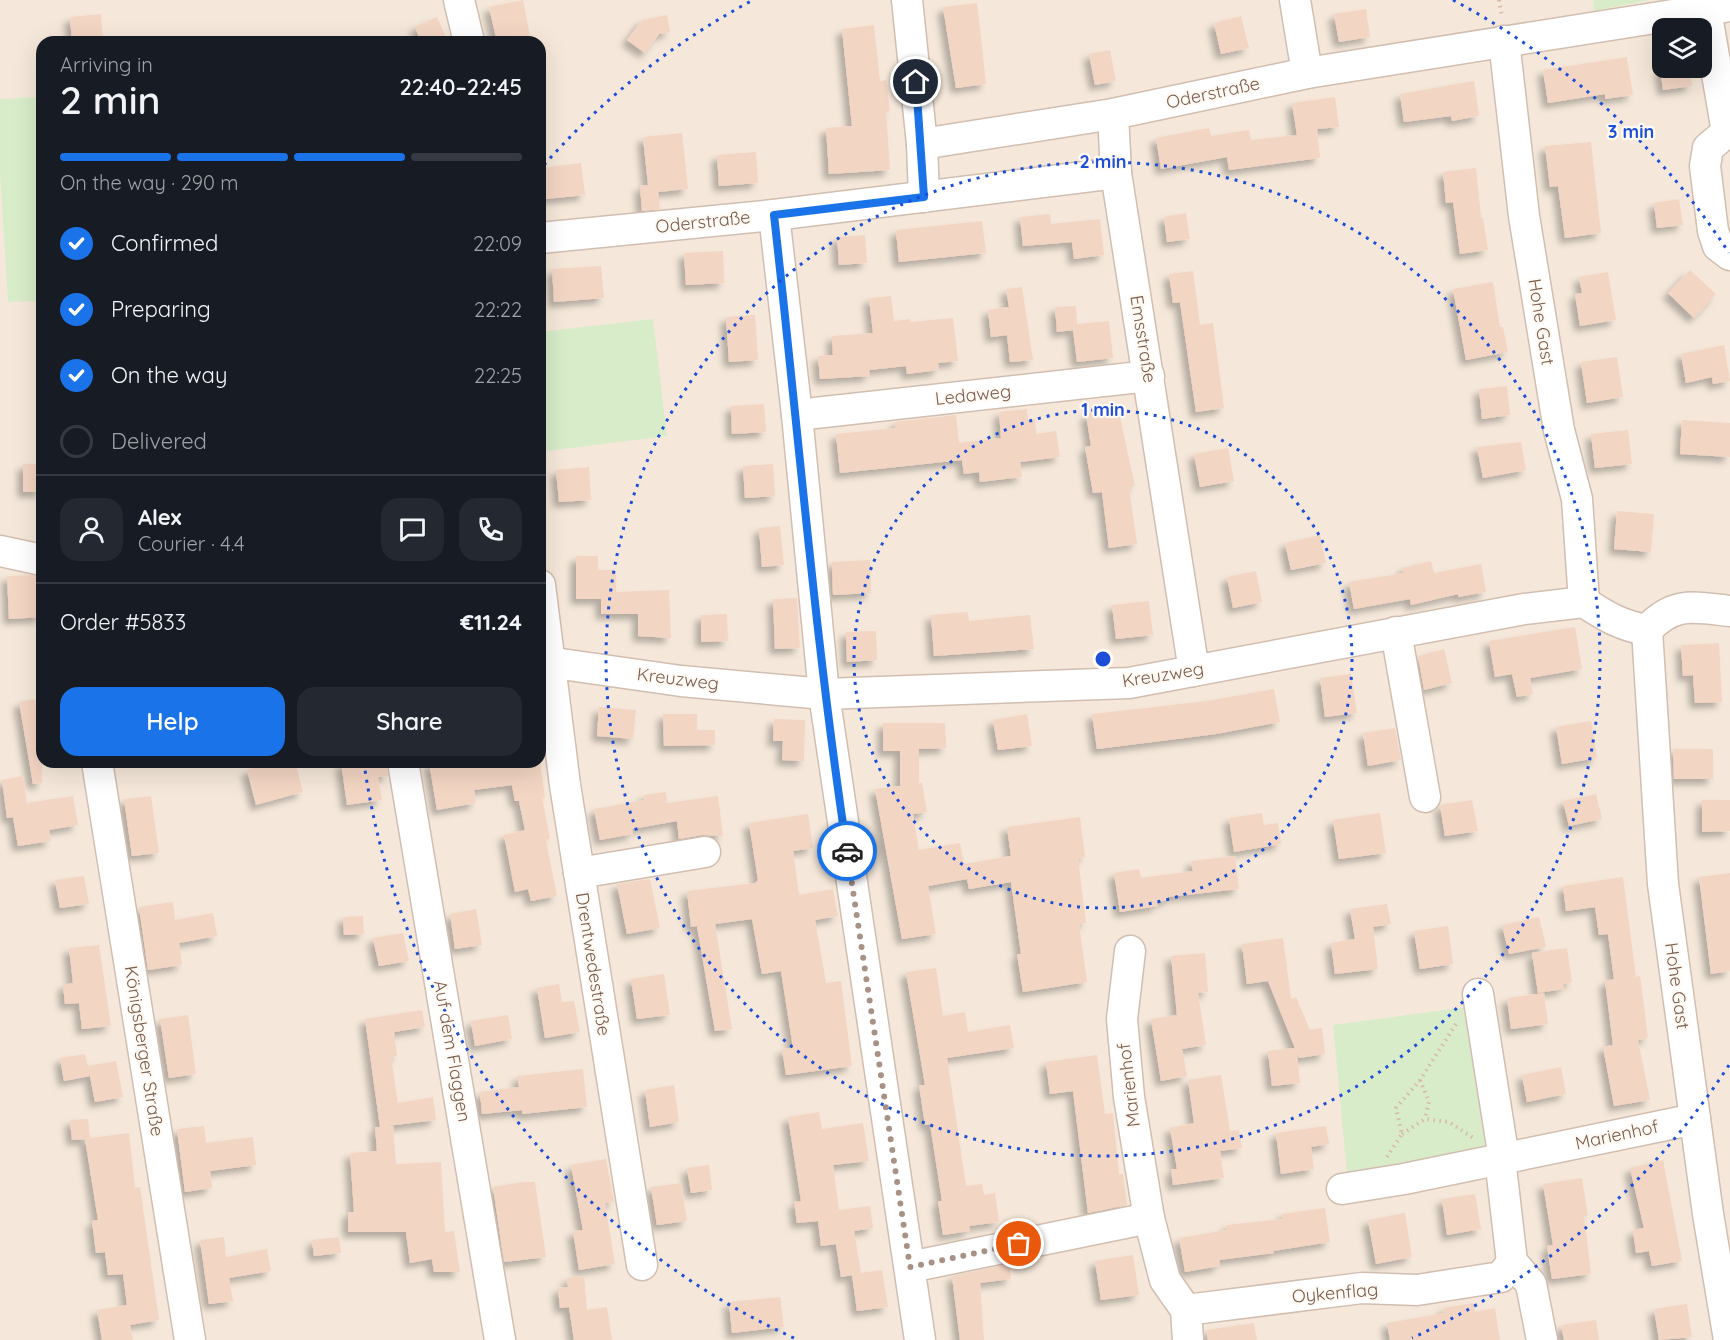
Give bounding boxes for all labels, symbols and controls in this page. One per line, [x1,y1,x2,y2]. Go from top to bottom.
map controls [1652,18,1712,78]
button: layers [1652,18,1712,78]
text: Arriving in [60,52,153,77]
pin [890,56,941,107]
icon: home [899,65,932,98]
street label: Oderstraße [1164,71,1262,114]
text: 22:40–22:45 [399,73,522,101]
text: 2 min [60,75,161,124]
text: 3 min [1608,120,1654,143]
text: 2 min [1080,150,1126,173]
text: On the way · 290 m [60,170,239,195]
street label: Oderstraße [654,205,751,238]
icon: check [60,227,93,260]
text: Confirmed [111,229,218,257]
text: 22:09 [473,231,522,256]
street label: Hohe Gast [1523,277,1560,367]
icon: check [60,293,93,326]
street label: Emsstraße [1125,294,1162,384]
text: Preparing [111,295,211,323]
text: 22:22 [474,297,522,322]
icon: check [60,359,93,392]
text: On the way [111,361,227,389]
text: 22:25 [474,363,522,388]
street label: Ledaweg [934,379,1012,410]
text: 1 min [1081,398,1125,421]
text: Delivered [111,427,207,455]
button: person [60,498,123,561]
button: chat [381,498,444,561]
button: phone [459,498,522,561]
text: Alex [138,503,181,531]
text: Courier · 4.4 [138,531,244,556]
text: Order #5833 [60,608,186,636]
text: €11.24 [460,608,522,636]
centre of rings [1093,649,1113,669]
street label: Kreuzweg [1120,657,1205,692]
street label: Kreuzweg [636,662,720,695]
button: Help [60,687,285,756]
button: Share [297,687,522,756]
courier [817,821,877,881]
icon: car [831,835,864,868]
street label: Drentwedestraße [571,891,616,1037]
street label: Hohe Gast [1660,941,1695,1031]
street label: Königsberger Straße [120,964,169,1138]
street label: Auf dem Flaggen [429,978,476,1124]
street label: Marienhof [1112,1041,1145,1129]
street label: Marienhof [1573,1114,1661,1155]
pin [993,1218,1044,1269]
icon: bag [1002,1227,1035,1260]
street label: Oykenflag [1291,1277,1379,1308]

